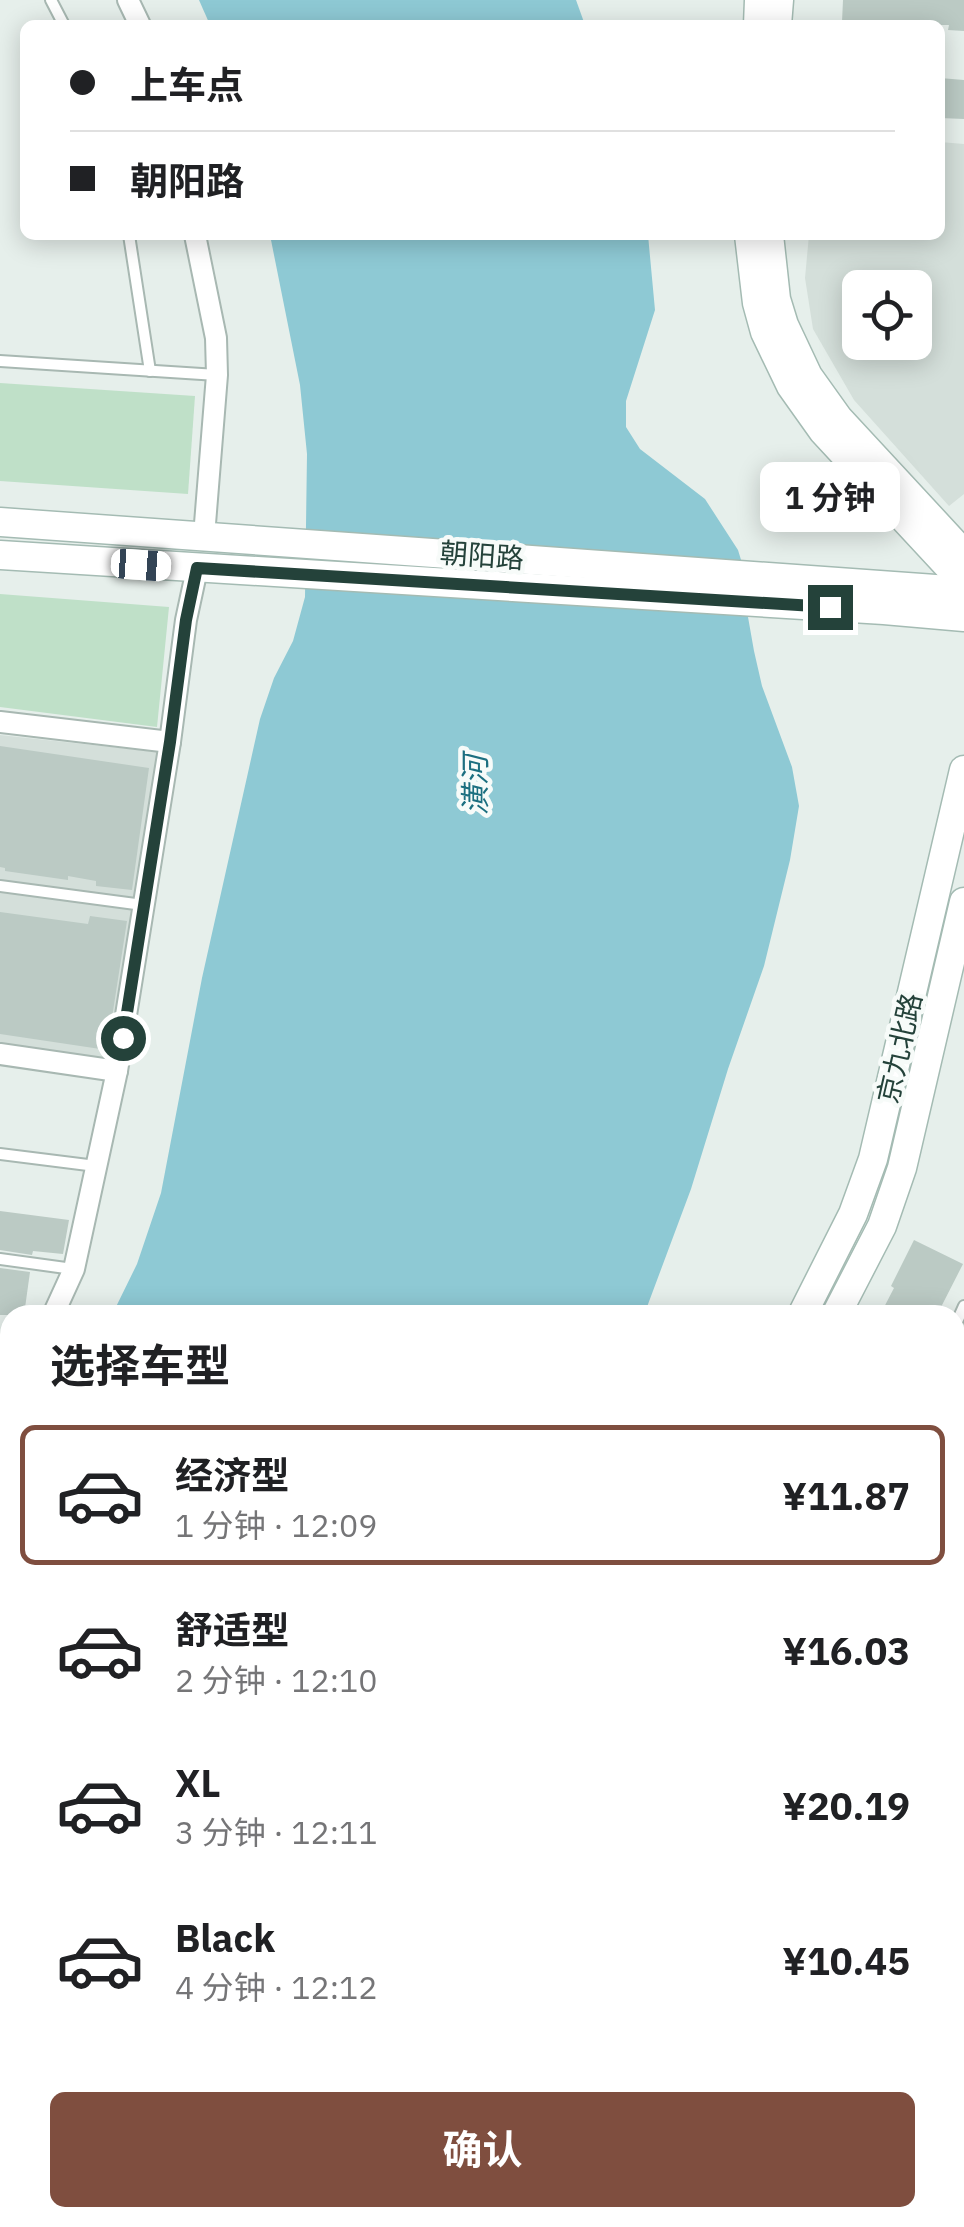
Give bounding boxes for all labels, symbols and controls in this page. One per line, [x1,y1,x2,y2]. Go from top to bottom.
text: 上车点 [130,60,244,109]
text: 朝阳路 [130,156,244,205]
map controls [842,270,932,360]
button: locate [842,270,932,360]
callout: 1 分钟 [760,462,900,532]
text: 1 分钟 [785,476,875,518]
street label: 朝阳路 [439,534,525,576]
car [110,548,172,582]
route end [808,585,853,630]
water label: 潢河 [455,750,494,815]
street label: 京九北路 [868,989,930,1107]
route start [101,1016,146,1061]
text: 选择车型 [50,1336,230,1394]
icon: car [55,1450,145,1540]
text: 经济型 [175,1450,289,1499]
text: ¥11.87 [782,1471,910,1520]
text: 1 分钟 · 12:09 [175,1504,377,1546]
icon: car [55,1605,145,1695]
text: 舒适型 [175,1605,289,1654]
text: ¥16.03 [782,1626,910,1675]
text: 2 分钟 · 12:10 [175,1659,377,1701]
text: XL [175,1758,221,1807]
icon: car [55,1760,145,1850]
text: ¥20.19 [782,1781,910,1830]
text: 3 分钟 · 12:11 [175,1811,377,1853]
text: Black [175,1913,275,1962]
icon: car [55,1915,145,2005]
text: ¥10.45 [782,1936,910,1985]
text: 4 分钟 · 12:12 [175,1966,377,2008]
button: 确认 [50,2092,915,2207]

